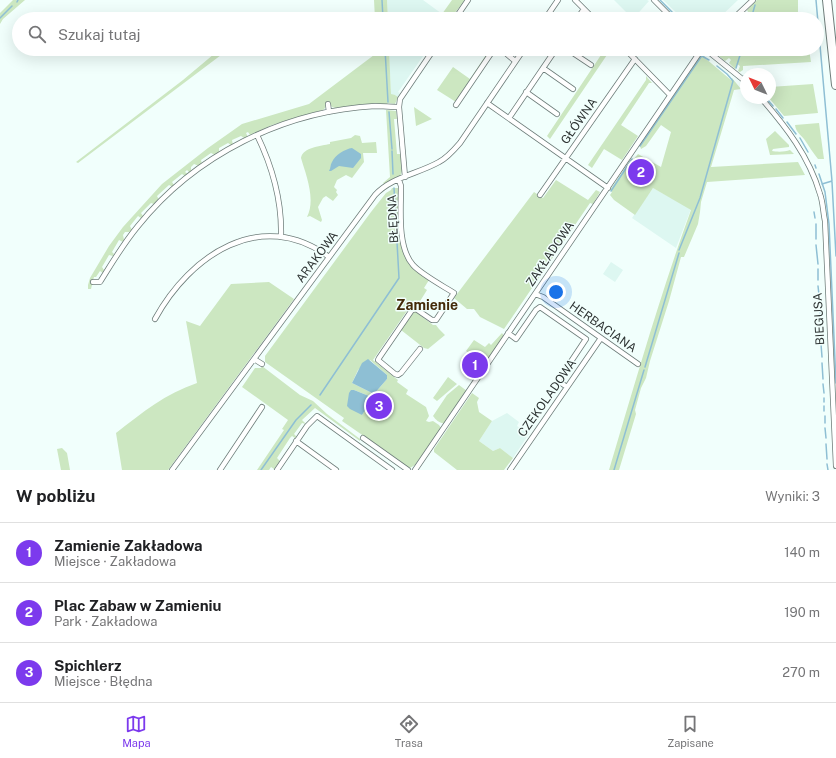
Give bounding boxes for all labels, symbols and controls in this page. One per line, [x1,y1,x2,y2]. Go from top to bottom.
search box [12,12,824,56]
icon: search [26,23,48,45]
text: Szukaj tutaj [58,26,141,43]
north arrow [740,68,776,104]
street label: GŁÓWNA [558,95,600,147]
pin: 2 [628,157,654,187]
street label: BŁĘDNA [385,194,401,244]
street label: ZAKŁADOWA [523,218,577,289]
street label: ARAKOWA [293,228,341,285]
your location [546,282,566,302]
street label: BIEGUSA [811,292,827,346]
district label: Zamienie [396,297,458,313]
street label: HERBACIANA [567,299,640,356]
pin: 1 [462,350,488,380]
street label: CZEKOLADOWA [515,356,579,439]
pin: 3 [366,391,392,421]
text: W pobliżu [16,486,95,506]
text: Wyniki: 3 [765,489,820,504]
text: Zamienie Zakładowa [54,537,203,554]
text: 1 [26,545,32,560]
text: 140 m [784,545,820,560]
text: Miejsce · Zakładowa [54,554,176,569]
text: Plac Zabaw w Zamieniu [54,597,221,614]
text: 2 [25,605,33,620]
text: 190 m [784,605,820,620]
text: Park · Zakładowa [54,614,158,629]
text: Spichlerz [54,657,121,674]
text: 3 [25,665,33,680]
text: 270 m [782,665,820,680]
text: Miejsce · Błędna [54,674,152,689]
tab: Mapa [122,713,151,749]
tab: Trasa [395,713,423,749]
tab: Zapisane [667,713,714,749]

